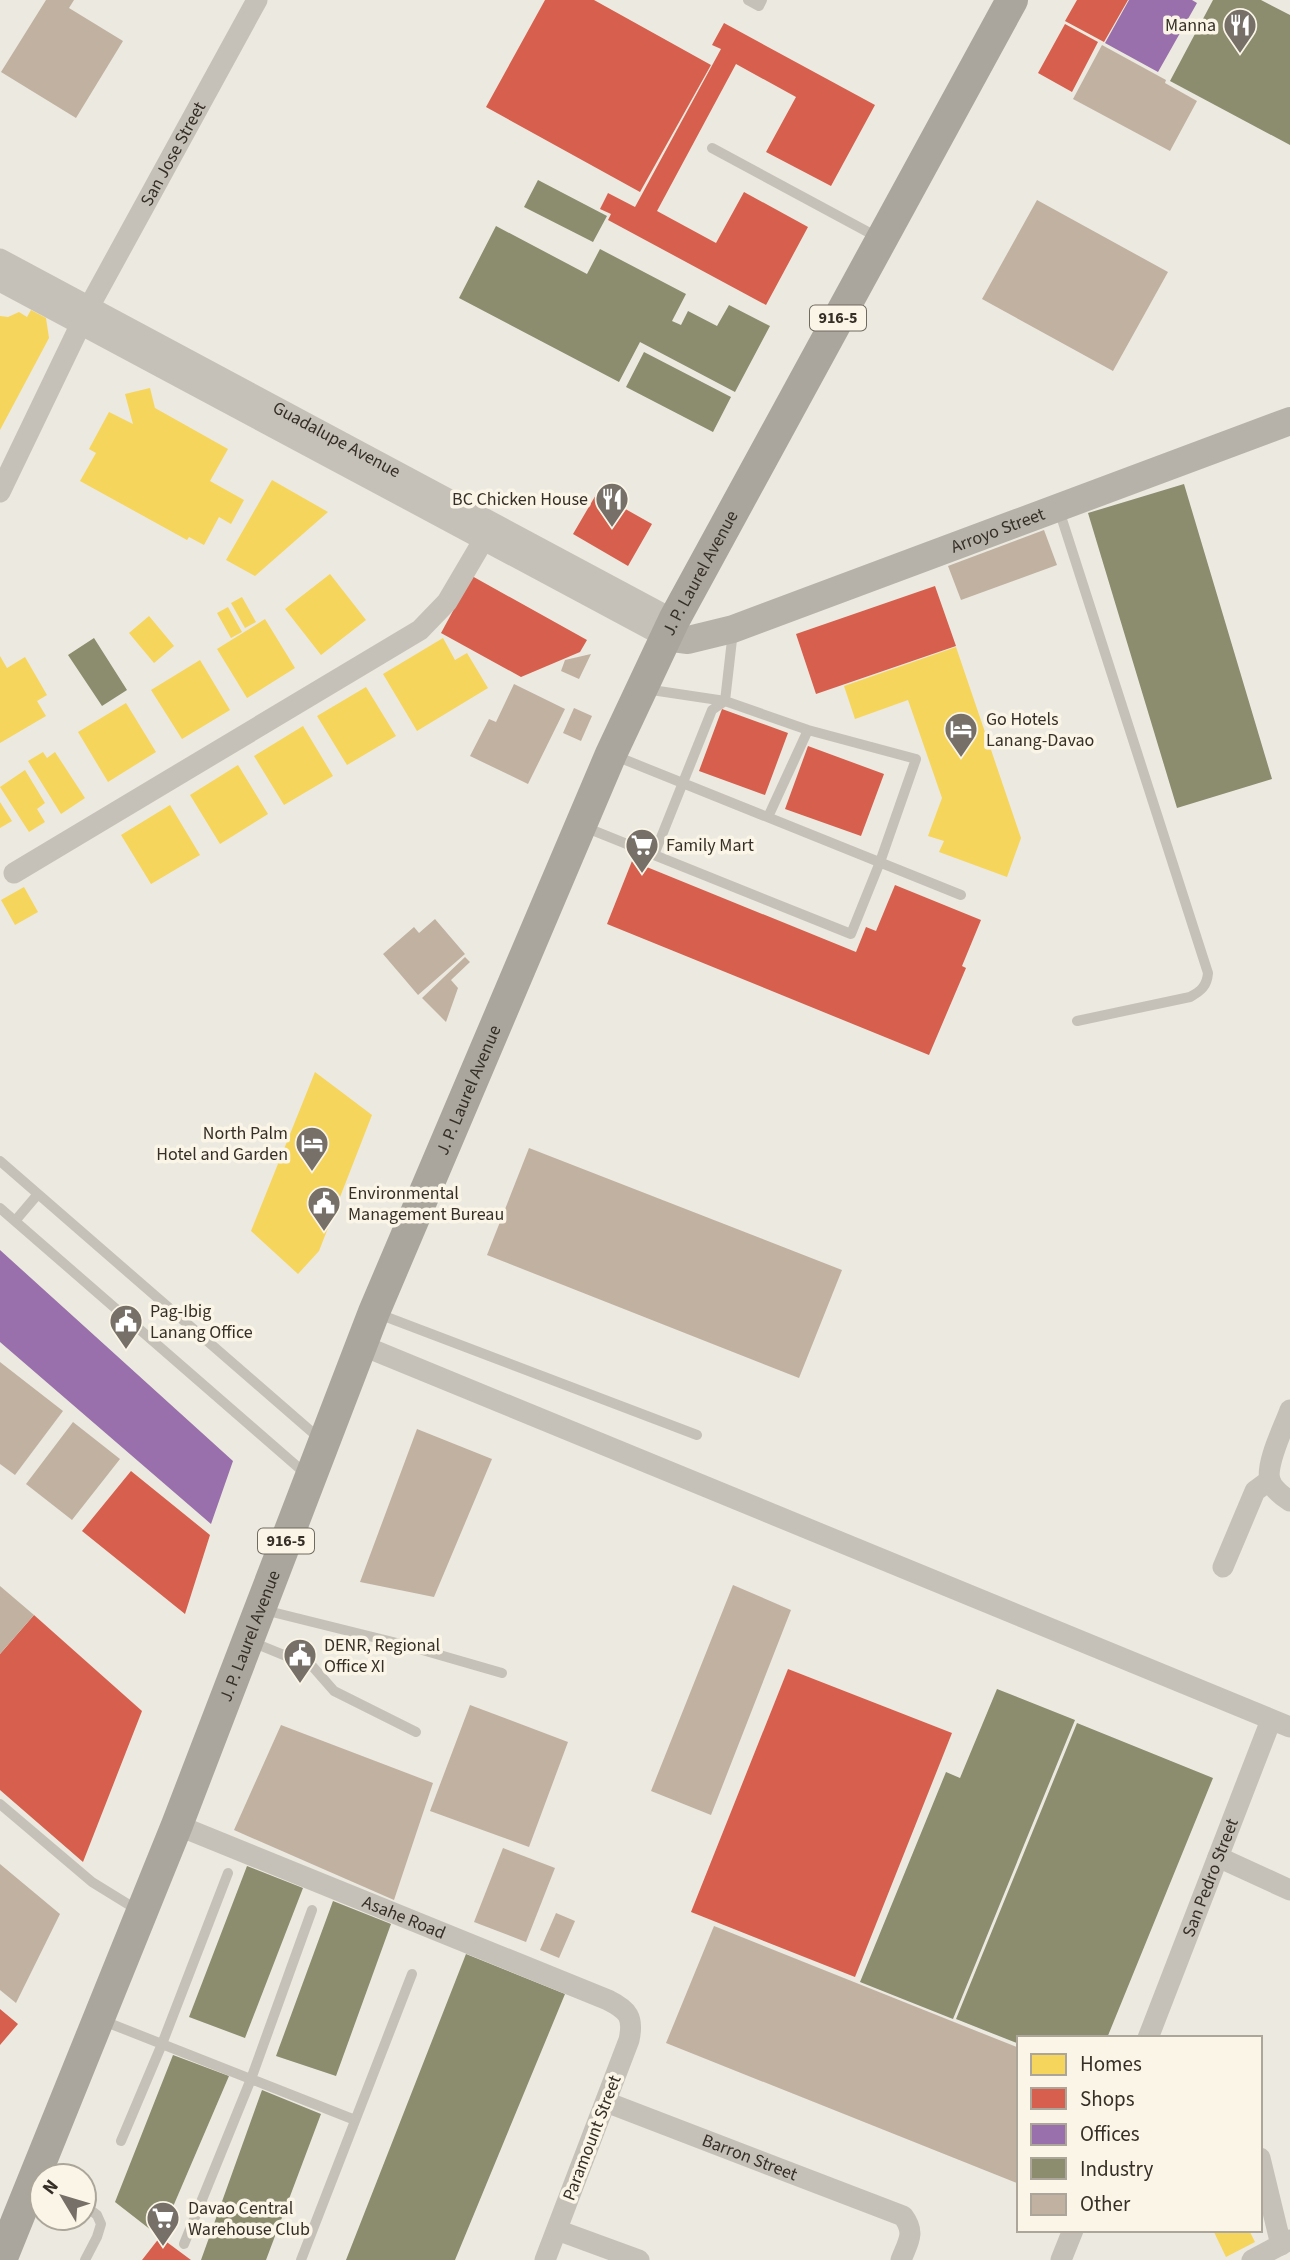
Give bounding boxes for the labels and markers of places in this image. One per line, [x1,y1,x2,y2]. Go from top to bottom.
restaurant icon: Manna [1221,6,1259,55]
place label: Manna [1165,13,1216,38]
restaurant icon: BC Chicken House [593,480,631,529]
place label: BC Chicken House [452,487,588,512]
place label: Go Hotels Lanang-Davao [986,707,1094,753]
hotel icon: Go Hotels Lanang-Davao [942,710,980,759]
supermarket icon: Family Mart [623,826,661,875]
place label: Family Mart [666,833,754,858]
place label: North Palm Hotel and Garden [156,1121,288,1167]
hotel icon: North Palm Hotel and Garden [293,1124,331,1173]
place label: Environmental Management Bureau [348,1181,504,1227]
public building icon: Environmental Management Bureau [305,1184,343,1233]
place label: Pag-Ibig Lanang Office [150,1299,253,1345]
public building icon: Pag-Ibig Lanang Office [107,1302,145,1351]
place label: DENR, Regional Office XI [324,1633,440,1679]
public building icon: DENR, Regional Office XI [281,1636,319,1685]
place label: Davao Central Warehouse Club [188,2196,310,2242]
supermarket icon: Davao Central Warehouse Club [144,2199,182,2248]

